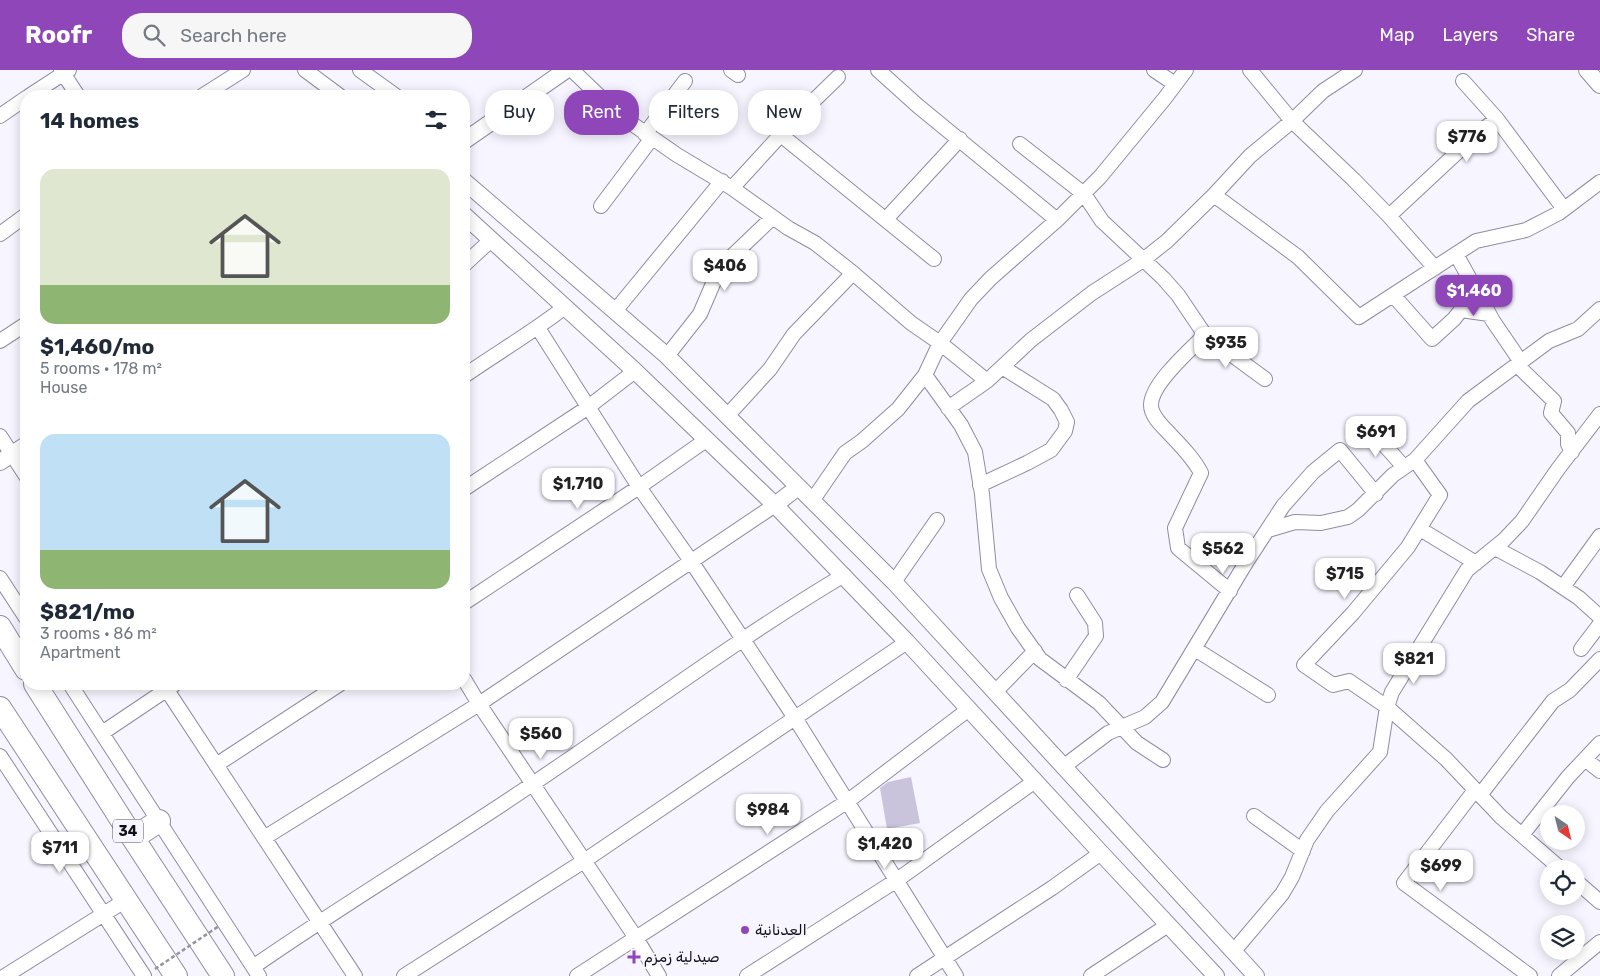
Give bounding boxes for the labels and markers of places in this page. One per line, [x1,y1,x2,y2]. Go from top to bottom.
pin: $776 [1437,121,1497,163]
pin: $406 [695,250,755,292]
pin: $1,460 [1433,274,1515,317]
pin: $935 [1196,326,1256,369]
pin: $691 [1346,416,1406,458]
pin: $1,710 [537,468,619,510]
pin: $562 [1193,532,1253,575]
pin: $715 [1315,558,1375,600]
pin: $821 [1384,642,1444,685]
pin: $560 [511,718,571,760]
pin: $984 [738,794,798,836]
pin: $1,420 [844,828,926,870]
pin: $711 [30,832,90,874]
pin: $699 [1411,850,1471,892]
place label: العدنانية [755,921,807,939]
marker: العدنانية [739,924,751,936]
place label: صيدلية زمزم [644,948,720,967]
marker: صيدلية زمزم [628,951,640,963]

